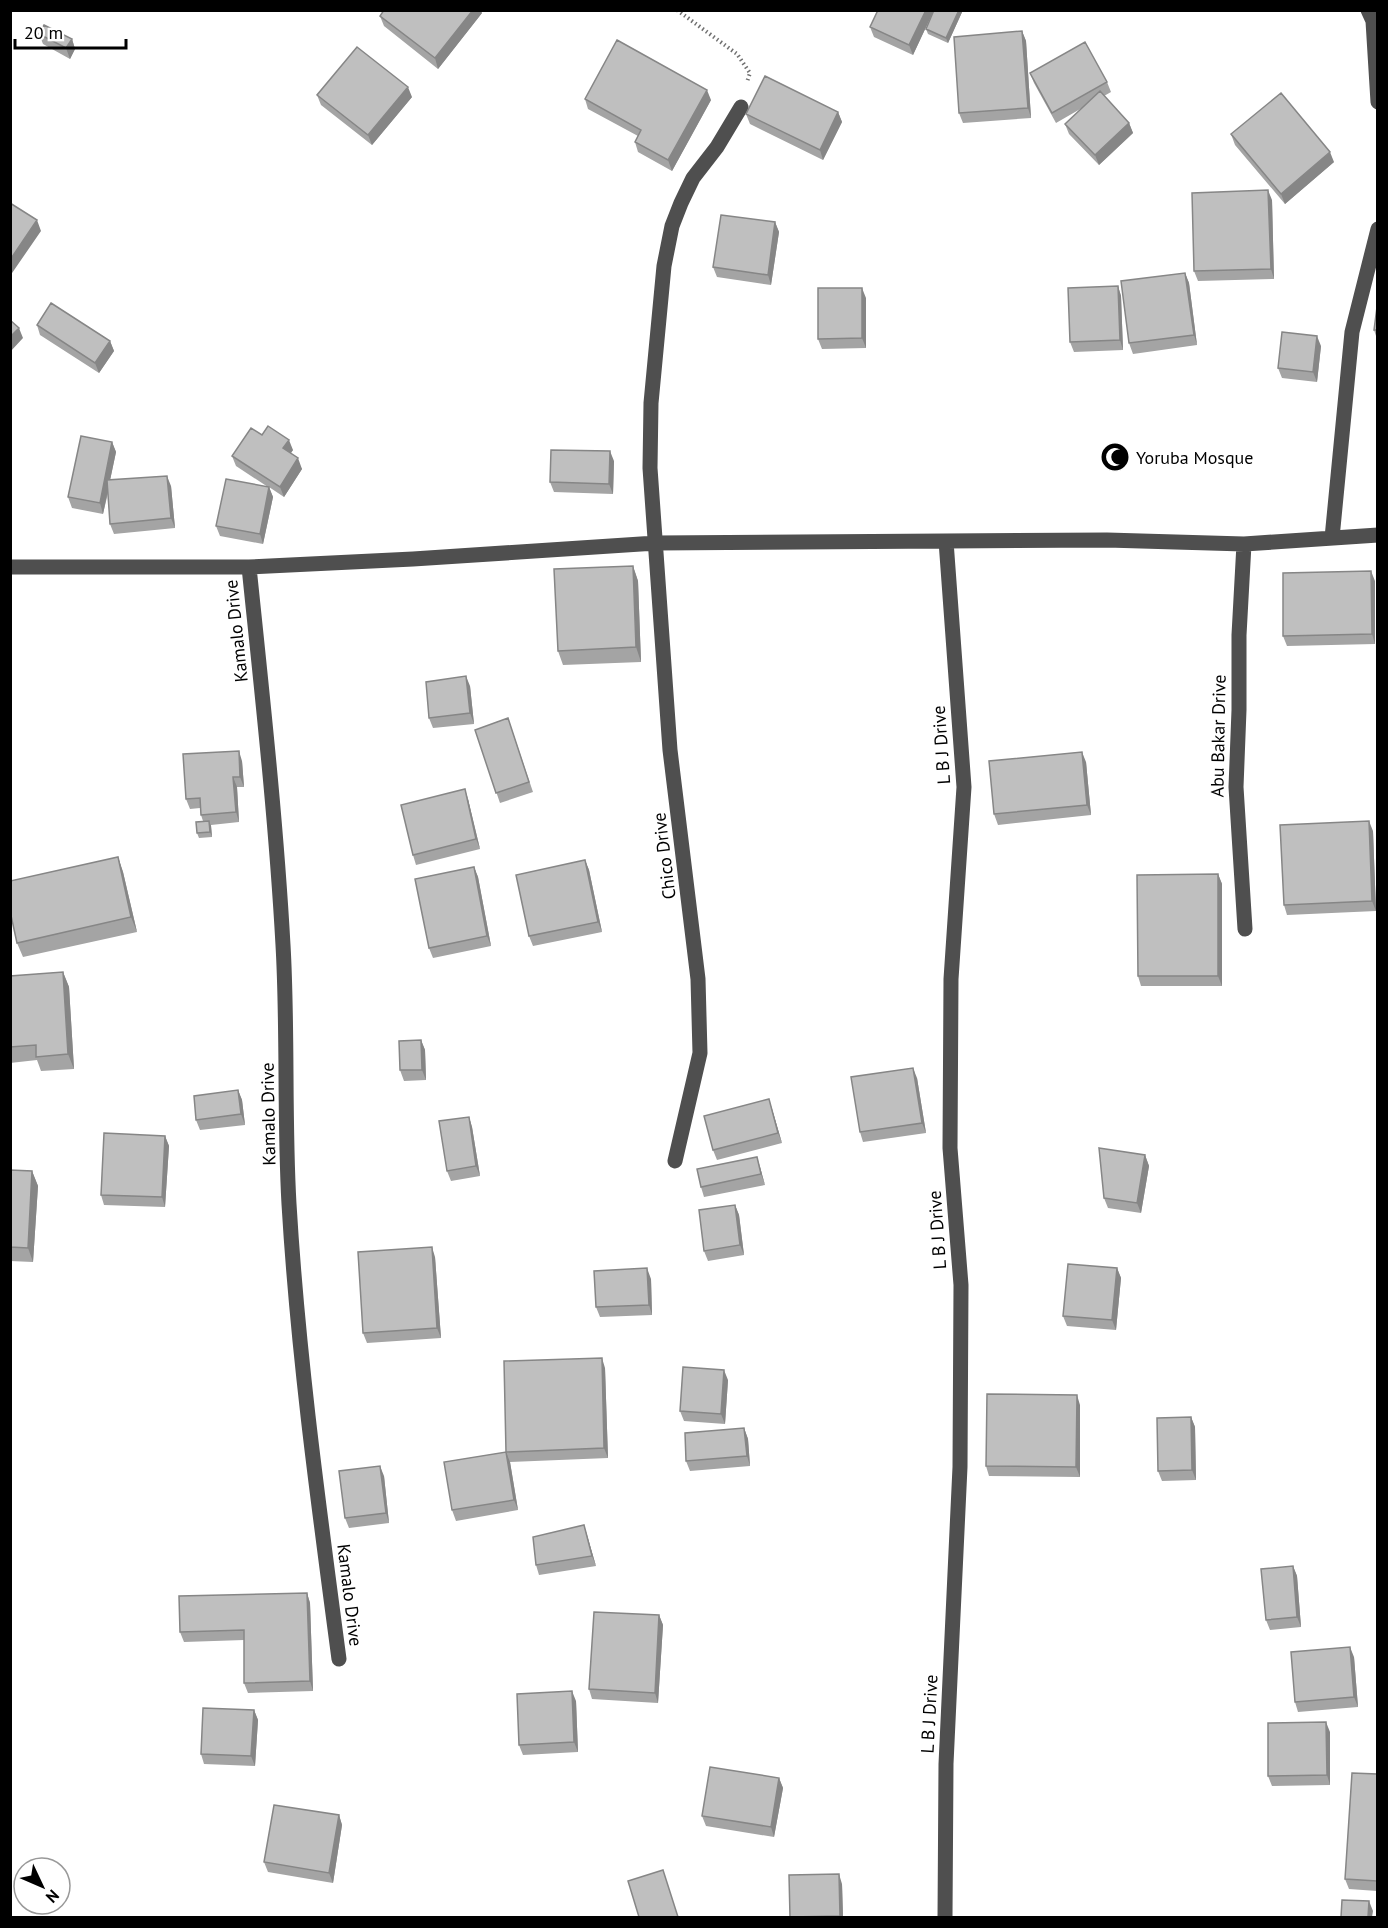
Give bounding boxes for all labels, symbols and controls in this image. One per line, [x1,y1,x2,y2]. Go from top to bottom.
scale bar [15,12,126,50]
text: 20 m [24,21,63,44]
mosque icon: Yoruba Mosque [1099,441,1131,473]
place label: Yoruba Mosque [1136,446,1253,469]
street label: Kamalo Drive [219,579,253,683]
street label: Abu Bakar Drive [1205,674,1231,798]
street label: L B J Drive [927,705,955,785]
street label: Chico Drive [647,811,681,901]
street label: Kamalo Drive [256,1062,280,1166]
street label: L B J Drive [923,1190,951,1270]
street label: Kamalo Drive [332,1542,368,1648]
street label: L B J Drive [915,1674,943,1754]
north arrow [12,1856,72,1916]
text: N [42,1886,64,1907]

